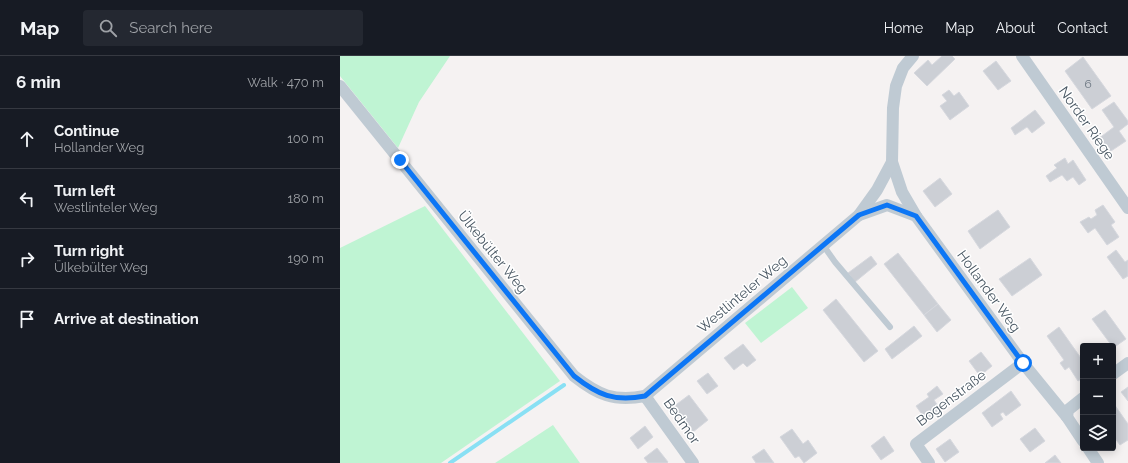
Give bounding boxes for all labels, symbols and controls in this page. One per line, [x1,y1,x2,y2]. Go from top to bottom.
search box [83,10,363,46]
text: Map [20,17,59,39]
icon: search [97,17,119,39]
text: Search here [129,19,213,37]
text: Home [884,20,923,36]
text: Map [945,20,974,36]
text: About [996,20,1035,36]
text: Contact [1057,20,1108,36]
text: 6 min [16,72,61,92]
text: Walk · 470 m [247,75,324,90]
house number: 6 [1084,77,1092,91]
street label: Norder Riege [1056,83,1118,163]
text: Continue [54,122,119,140]
icon: ahead [16,128,38,150]
text: 100 m [287,131,324,146]
text: Hollander Weg [54,140,144,155]
route end [391,151,409,169]
text: Turn left [54,182,115,200]
icon: left [16,188,38,210]
text: 180 m [288,191,324,206]
text: Westlinteler Weg [54,200,157,215]
street label: Ülkebülter Weg [455,206,533,296]
text: Turn right [54,242,124,260]
street label: Hollander Weg [954,247,1024,335]
icon: right [16,248,38,270]
text: 190 m [288,251,324,266]
street label: Westlinteler Weg [694,252,790,336]
text: Ülkebülter Weg [54,260,148,275]
icon: arrive [16,308,38,330]
text: Arrive at destination [54,310,199,328]
map controls [1080,343,1116,451]
button: + [1080,343,1116,379]
route start [1014,354,1032,372]
street label: Bogenstraße [913,367,989,429]
button: − [1080,379,1116,415]
street label: Bedmor [660,395,704,447]
button: layers [1080,415,1116,451]

